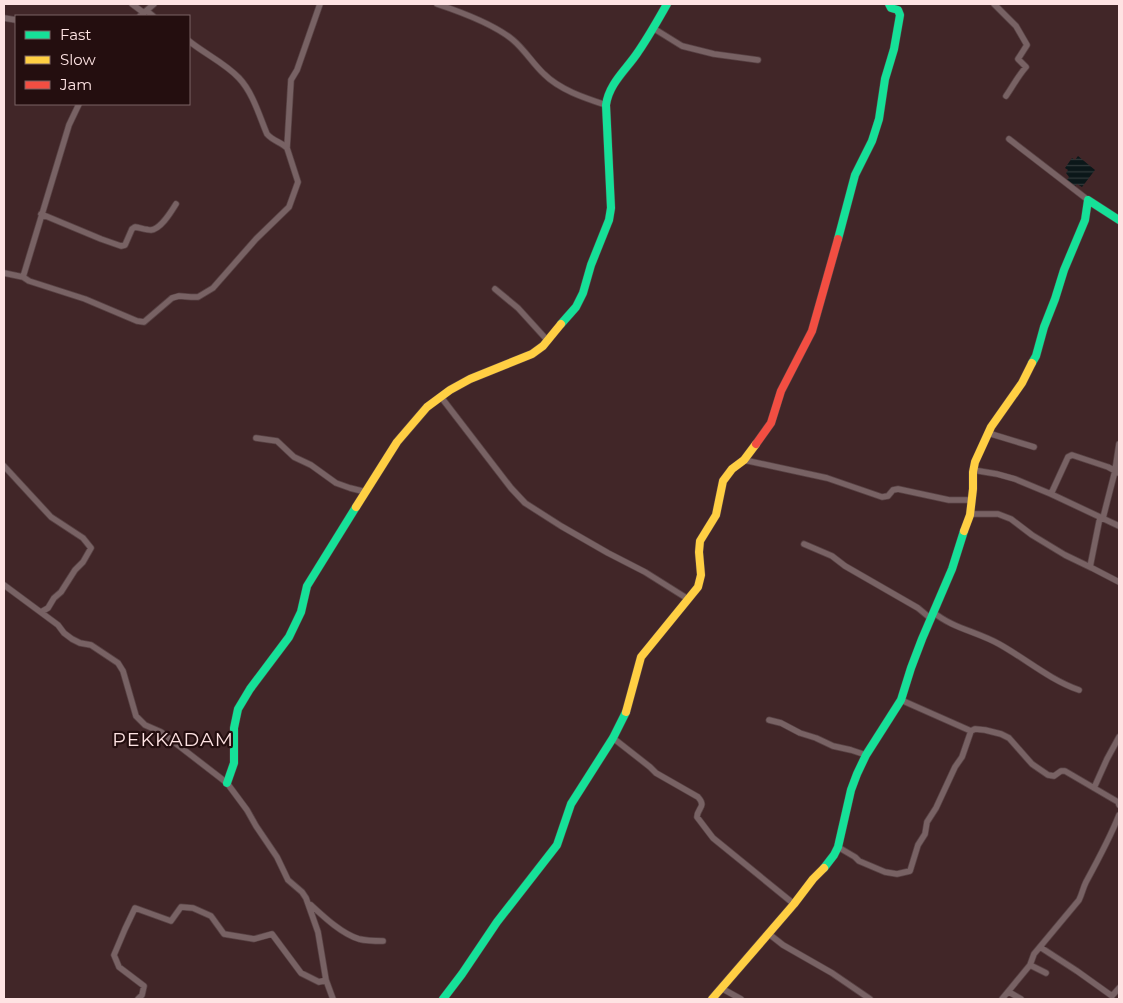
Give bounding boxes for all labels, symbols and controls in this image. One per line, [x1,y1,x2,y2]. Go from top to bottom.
legend [15,15,190,105]
text: Fast [60,25,91,44]
text: Slow [60,50,96,69]
text: Jam [59,75,92,94]
district label: PEKKADAM [112,728,234,751]

